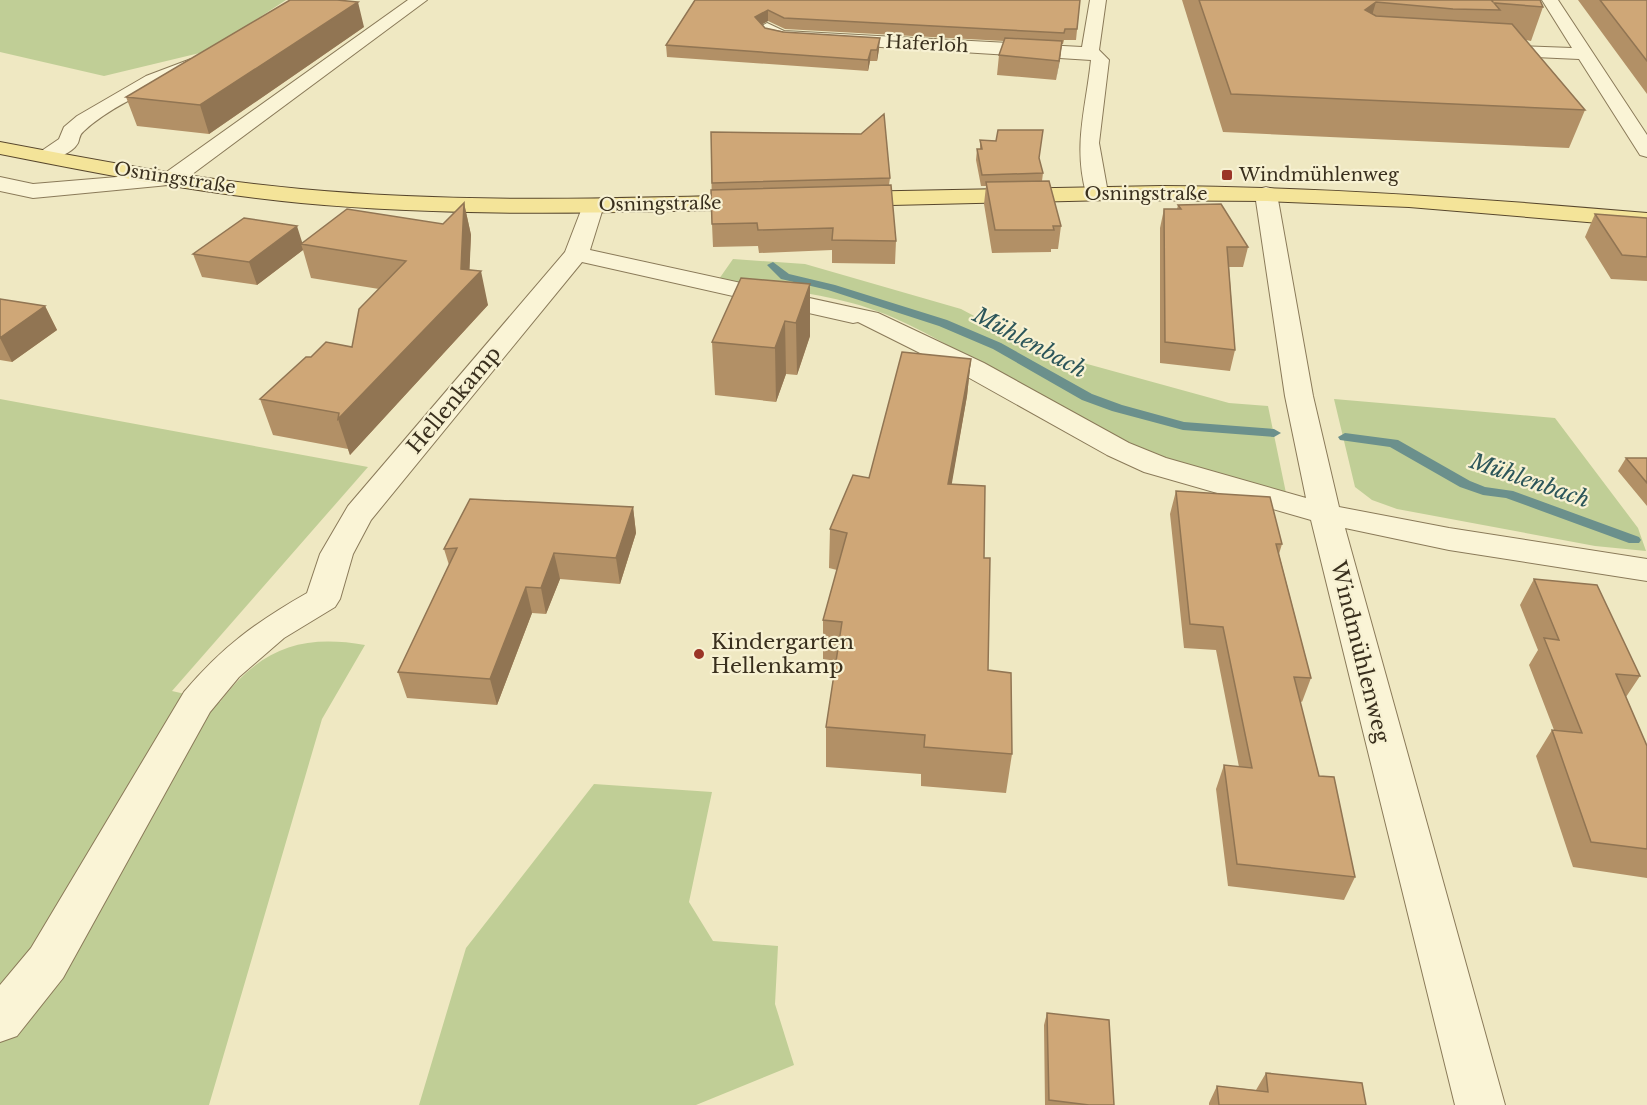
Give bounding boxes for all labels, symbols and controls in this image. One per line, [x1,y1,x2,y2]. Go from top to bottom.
street label: Haferloh [885,31,969,57]
street label: Osningstraße [113,158,237,198]
place label: Windmühlenweg [1238,164,1399,186]
marker: Windmühlenweg [1220,168,1234,182]
street label: Osningstraße [1085,183,1207,205]
street label: Osningstraße [598,192,722,216]
water label: Mühlenbach [968,301,1091,384]
street label: Hellenkamp [401,341,507,459]
water label: Mühlenbach [1466,447,1593,514]
street label: Windmühlenweg [1325,557,1395,746]
place label: Kindergarten Hellenkamp [711,629,854,679]
marker: Kindergarten Hellenkamp [692,647,706,661]

